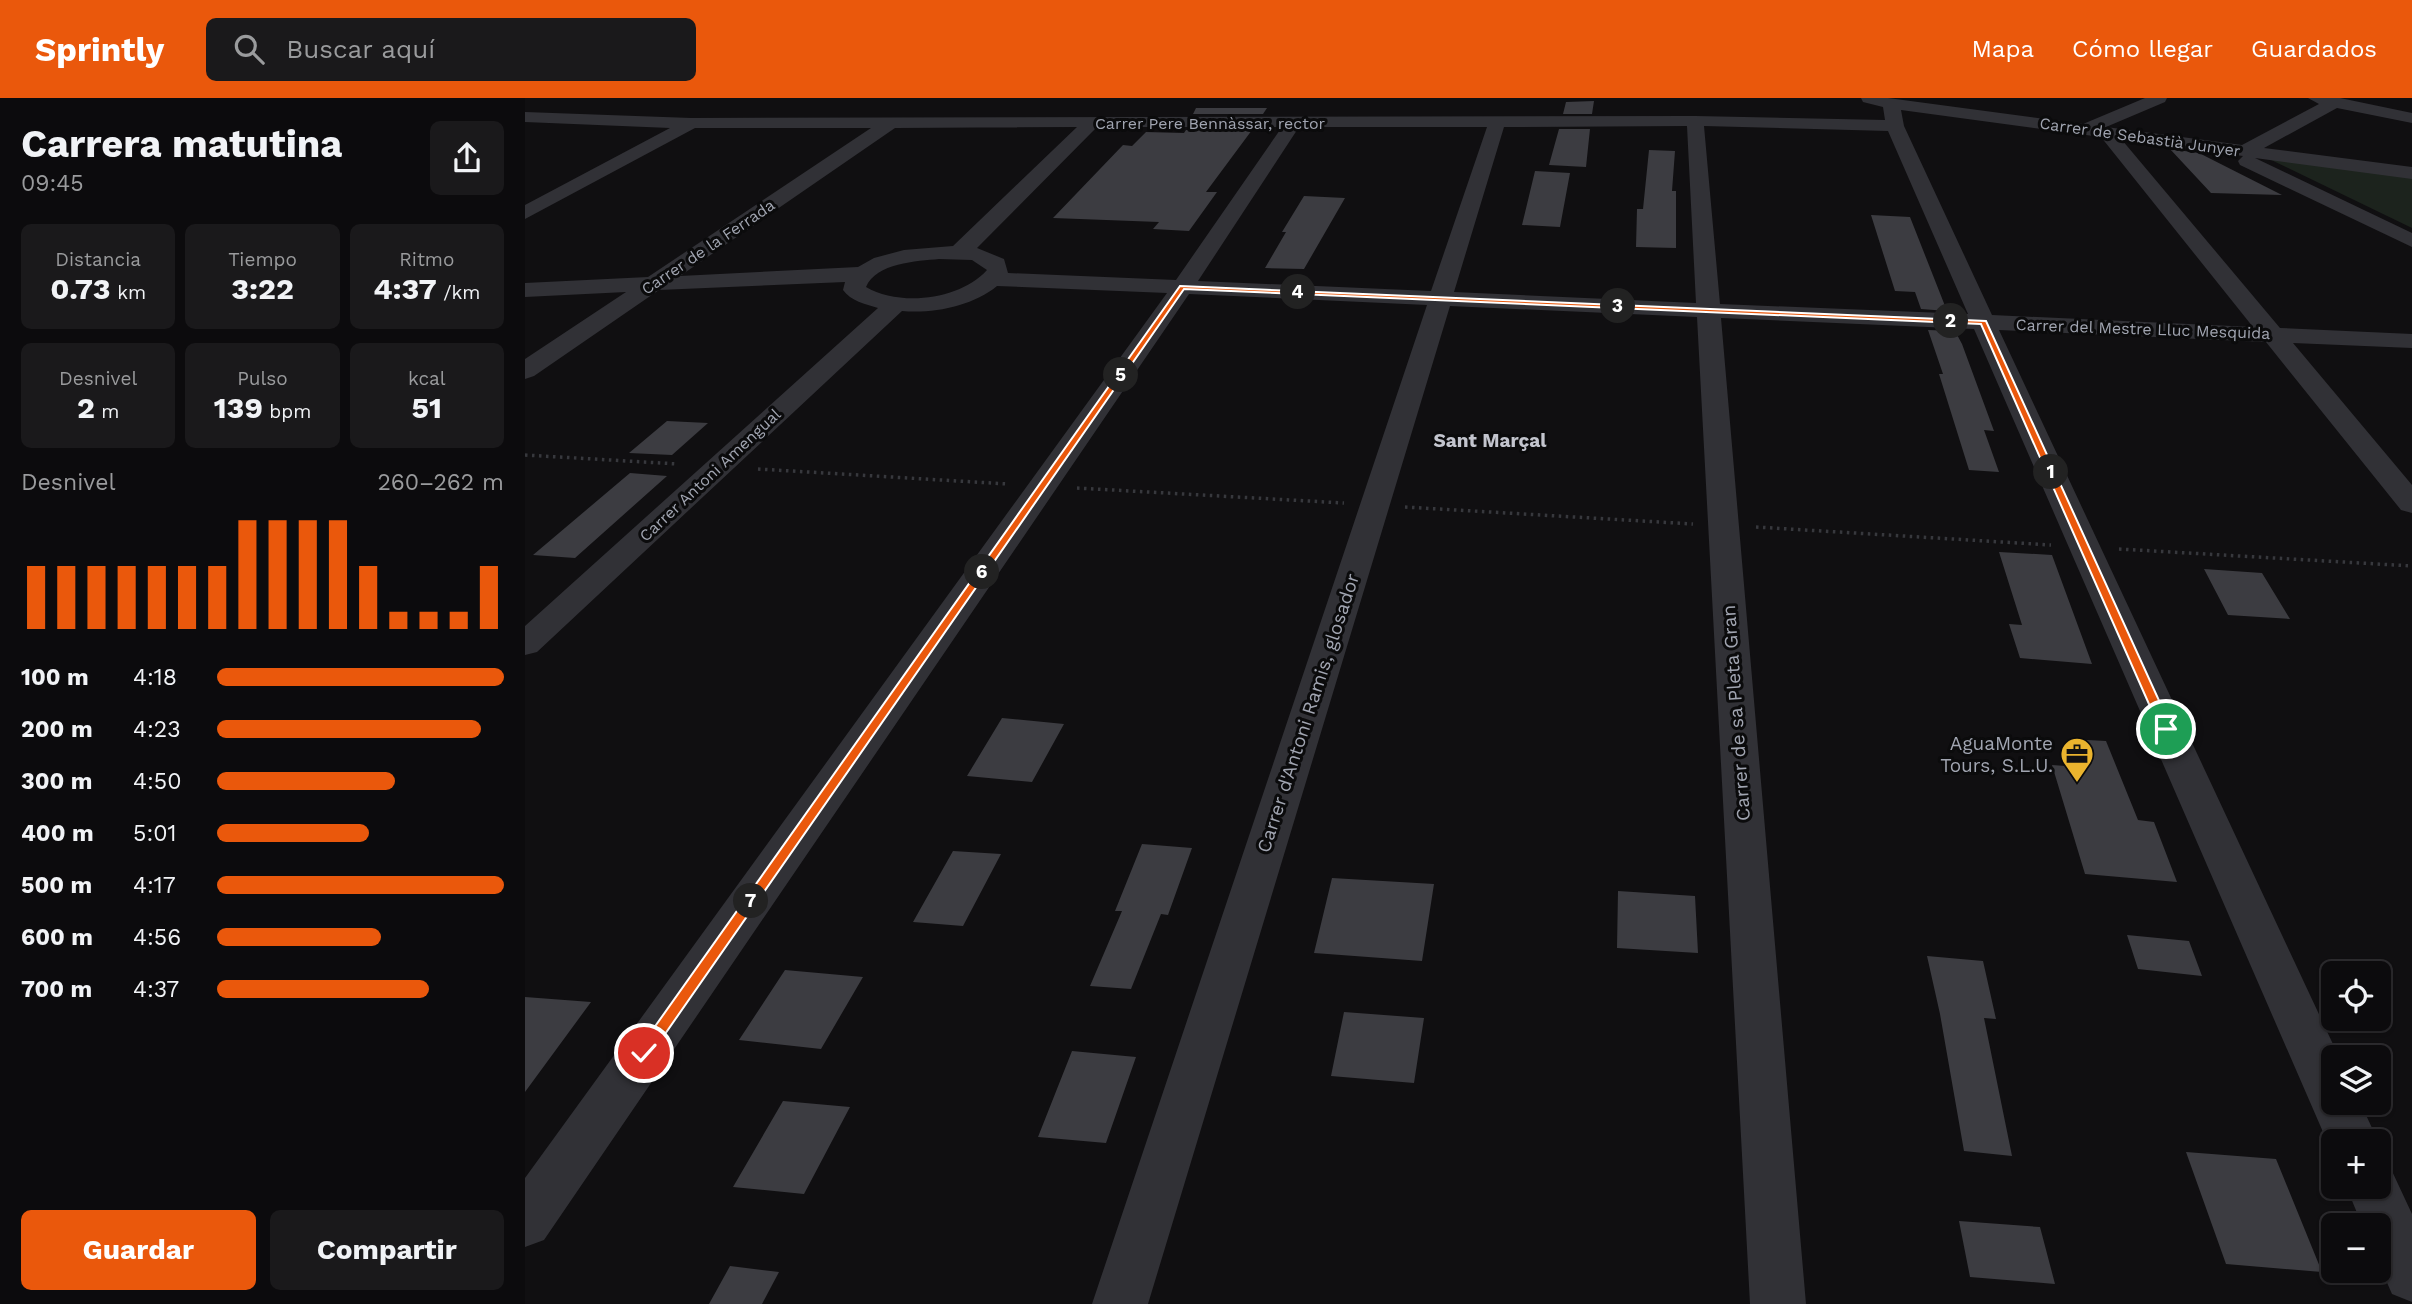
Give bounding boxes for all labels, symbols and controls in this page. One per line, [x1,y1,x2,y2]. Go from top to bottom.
search box [206,18,696,81]
text: Sprintly [35,30,164,69]
icon: search [230,30,268,68]
text: Buscar aquí [286,34,435,64]
text: Mapa [1972,35,2034,63]
text: Cómo llegar [2072,35,2213,63]
text: Guardados [2251,35,2377,63]
street label: Carrer de Sebastià Junyer [2038,113,2242,161]
street label: Carrer Pere Bennàssar, rector [1095,114,1326,133]
button: share [430,121,504,195]
text: Carrera matutina [21,122,342,166]
text: 09:45 [21,170,84,197]
street label: Carrer de la Ferrada [638,195,778,299]
text: Distancia [55,248,141,271]
text: Tiempo [228,248,297,271]
text: Ritmo [399,248,454,271]
text: 0.73 [50,271,111,306]
text: 3:22 [231,271,294,306]
text: 4:37 [373,271,437,306]
pin: 4 [1281,274,1315,310]
text: 4 [1291,280,1304,303]
text: km [111,281,146,304]
text: /km [437,281,480,304]
pin: 3 [1601,288,1635,324]
text: 3 [1612,294,1623,317]
pin: 2 [1933,304,1969,339]
text: 2 [1945,309,1956,332]
street label: Carrer del Mestre Lluc Mesquida [2015,315,2271,343]
pin: 5 [1103,358,1139,392]
text: 5 [1115,363,1126,386]
text: Desnivel [59,367,137,390]
text: Pulso [237,367,288,390]
text: kcal [408,367,446,390]
text: 2 [77,390,95,425]
text: 139 [214,390,263,425]
text: 51 [412,390,442,425]
text: m [95,400,119,423]
text: bpm [263,400,311,423]
street label: Carrer Antoni Amengual [636,405,785,545]
district label: Sant Marçal [1434,429,1547,452]
pin: 1 [2033,454,2069,490]
text: 1 [2046,460,2055,483]
text: Desnivel [21,469,116,496]
text: 260–262 m [377,469,504,496]
pin: 6 [965,554,1000,589]
text: 6 [976,560,987,583]
street label: Carrer d'Antoni Ramis, glosador [1252,570,1364,856]
street label: Carrer de sa Pleta Gran [1717,604,1755,822]
text: 100 m [21,664,89,691]
text: 4:18 [133,664,177,691]
pin [2136,699,2196,759]
icon: arrive [2147,710,2185,748]
text: 200 m [21,716,93,743]
text: 4:23 [133,716,181,743]
place label: AguaMonte Tours, S.L.U. [1940,732,2053,777]
office icon: AguaMonte Tours, S.L.U. [2058,735,2096,784]
text: 300 m [21,768,92,795]
text: 4:50 [133,768,182,795]
text: 400 m [21,820,94,847]
text: 5:01 [133,820,176,847]
text: 500 m [21,872,92,899]
text: 4:17 [133,872,176,899]
pin: 7 [733,884,769,918]
text: 7 [745,889,756,912]
text: 600 m [21,924,93,951]
text: 4:56 [133,924,181,951]
map controls [2321,961,2391,1283]
button: locate [2321,961,2391,1031]
text: 700 m [21,976,92,1003]
text: 4:37 [133,976,179,1003]
pin [614,1023,674,1083]
icon: check [625,1034,663,1072]
button: layers [2321,1045,2391,1115]
button: + [2321,1129,2391,1199]
button: Guardar [21,1210,256,1290]
button: Compartir [270,1210,504,1290]
button: − [2321,1213,2391,1283]

